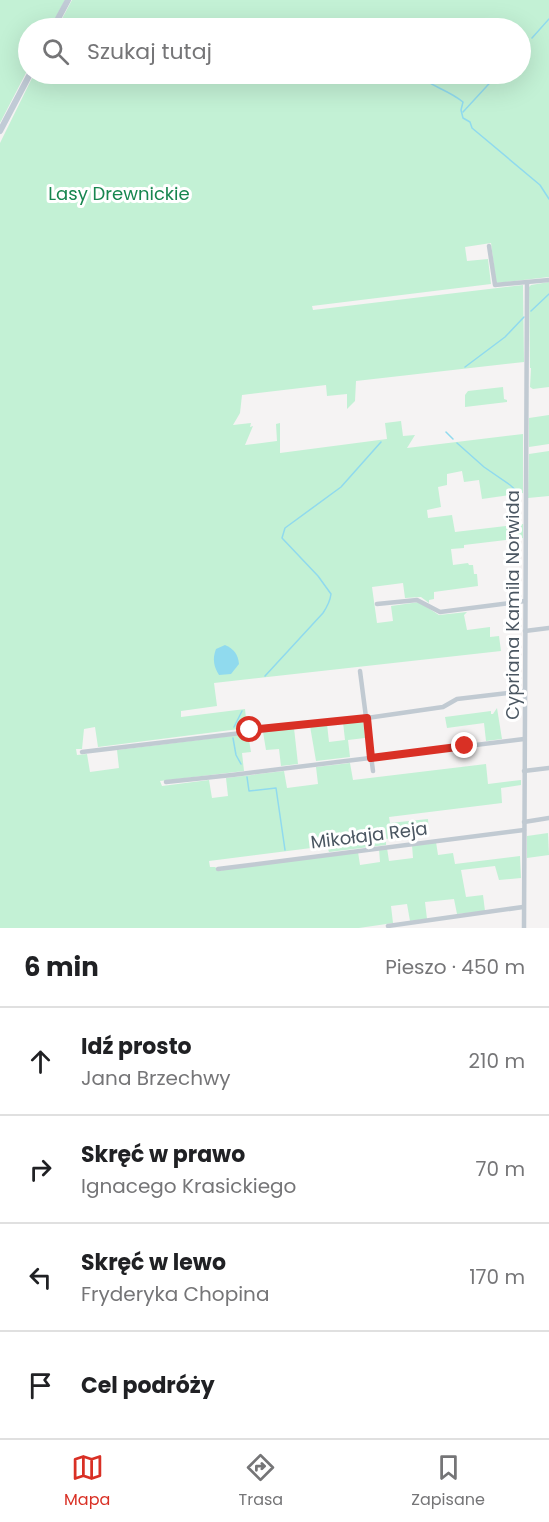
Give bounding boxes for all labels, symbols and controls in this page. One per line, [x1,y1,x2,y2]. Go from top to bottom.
search box [18,18,531,84]
icon: search [39,35,72,68]
text: Szukaj tutaj [87,36,212,67]
park label: Lasy Drewnickie [48,181,190,206]
street label: Cypriana Kamila Norwida [500,490,525,720]
route start [236,716,262,742]
route end [451,732,477,758]
street label: Mikołaja Reja [309,815,429,855]
text: 6 min [24,949,99,985]
text: Pieszo · 450 m [385,953,525,981]
text: Idź prosto [81,1031,192,1062]
icon: ahead [24,1045,57,1078]
text: 210 m [469,1047,525,1075]
text: Jana Brzechwy [81,1064,231,1092]
text: Skręć w prawo [81,1139,245,1170]
icon: right [24,1153,57,1186]
text: 70 m [476,1155,525,1183]
text: Ignacego Krasickiego [81,1172,296,1200]
text: Skręć w lewo [81,1247,226,1278]
icon: left [24,1261,57,1294]
text: 170 m [469,1263,525,1291]
text: Fryderyka Chopina [81,1280,269,1308]
icon: arrive [24,1369,57,1402]
text: Cel podróży [81,1370,215,1401]
tab: Mapa [64,1451,110,1512]
tab: Trasa [239,1451,283,1512]
tab: Zapisane [411,1451,485,1512]

